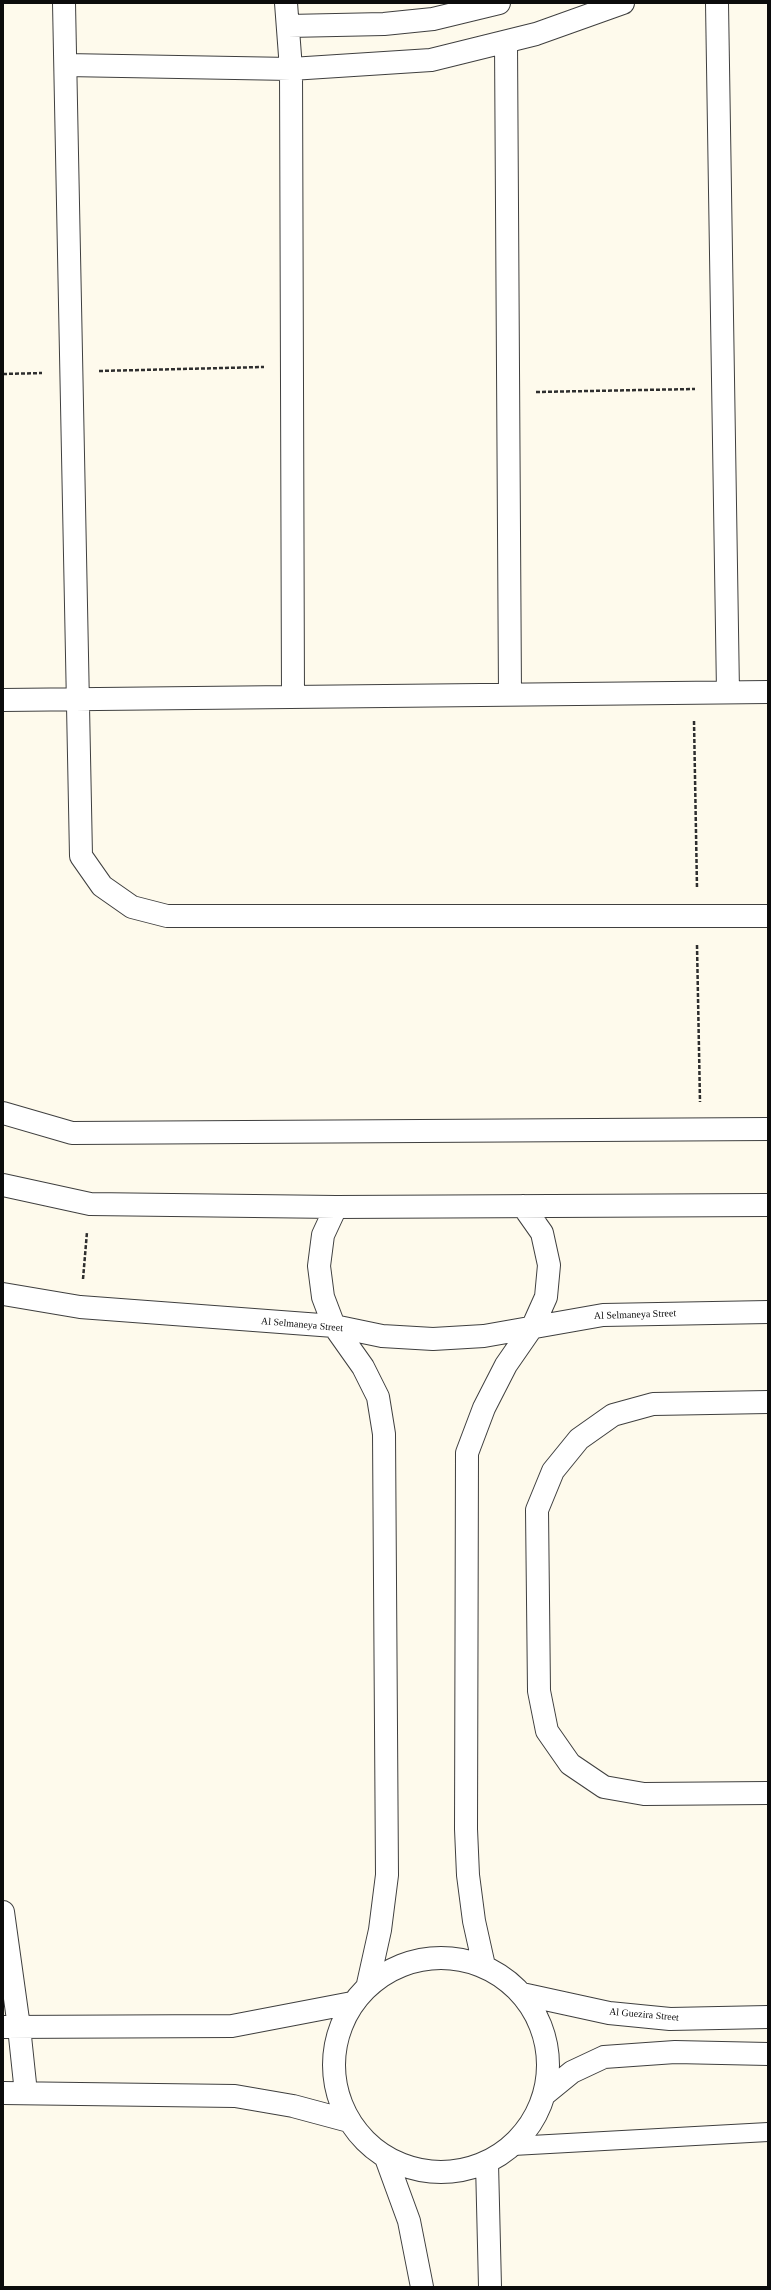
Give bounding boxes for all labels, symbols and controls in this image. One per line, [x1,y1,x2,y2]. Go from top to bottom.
street label: Al Selmaneya Street [594,1308,676,1322]
street label: Al Selmaneya Street [261,1315,343,1335]
street label: Al Guezira Street [609,2006,679,2024]

